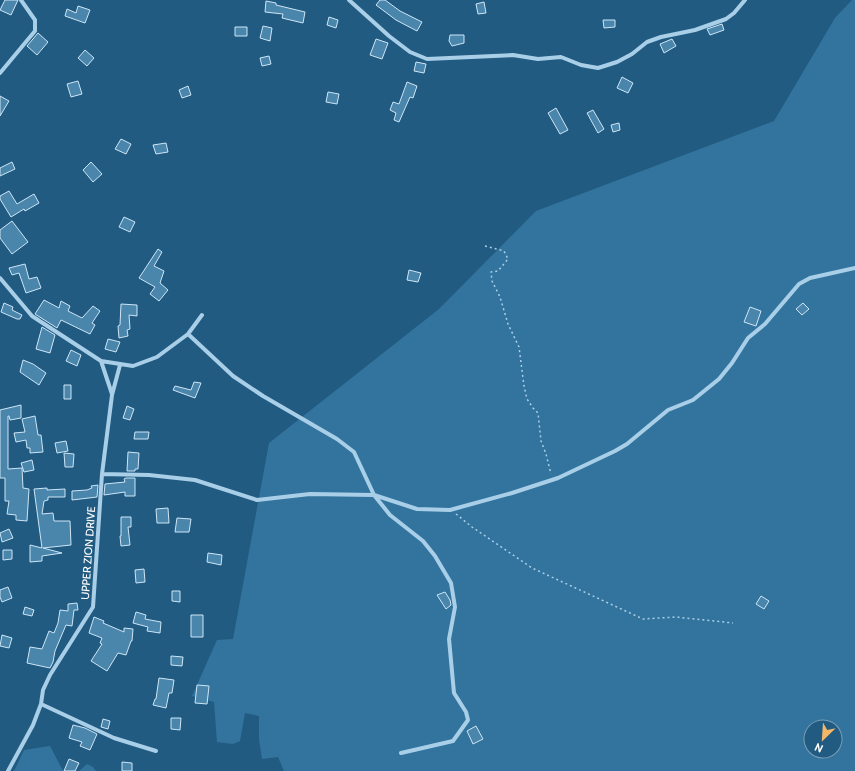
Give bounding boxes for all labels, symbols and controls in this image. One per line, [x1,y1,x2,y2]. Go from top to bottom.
street label: UPPER ZION DRIVE [78,506,98,600]
north arrow [803,719,843,759]
text: N [812,740,825,756]

